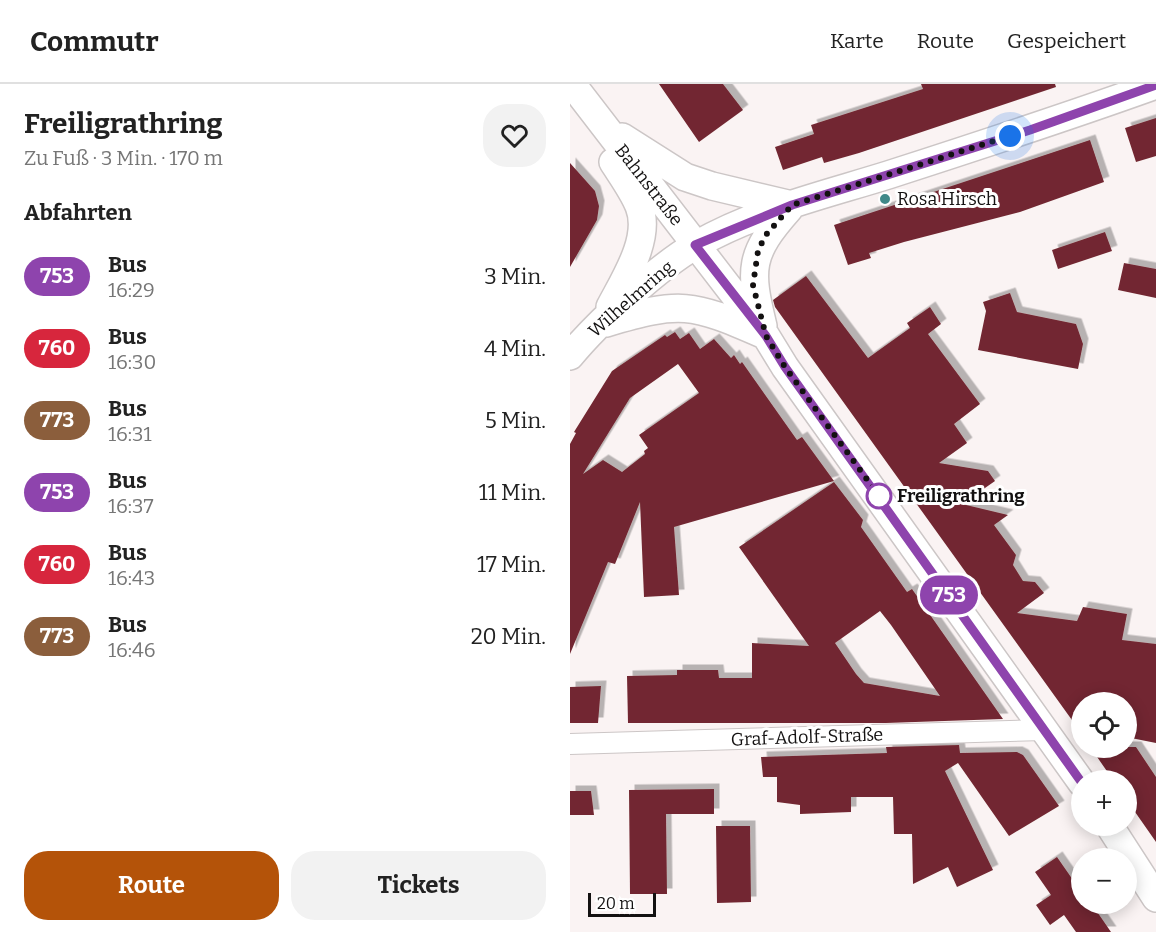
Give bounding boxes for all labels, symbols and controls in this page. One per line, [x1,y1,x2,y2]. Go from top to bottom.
text: Commutr [30,25,159,58]
text: Karte [830,28,884,54]
text: Route [917,28,974,54]
text: Gespeichert [1007,28,1126,54]
button: heart [483,104,546,167]
text: Freiligrathring [24,107,223,140]
your location [995,121,1025,151]
street label: Bahnstraße [610,140,688,230]
text: Zu Fuß · 3 Min. · 170 m [24,146,223,170]
place label: Rosa Hirsch [897,188,997,210]
marker: Rosa Hirsch [878,192,892,206]
text: Abfahrten [24,199,132,226]
text: Bus [108,251,147,278]
street label: Wilhelmring [584,256,678,342]
text: 753 [40,263,74,289]
text: 3 Min. [484,263,546,290]
text: 16:29 [108,278,155,302]
text: Bus [108,323,147,350]
text: 760 [39,335,75,361]
text: 4 Min. [484,335,546,362]
text: 16:30 [108,350,156,374]
text: Bus [108,395,147,422]
text: 773 [40,407,74,433]
text: 5 Min. [485,407,546,434]
text: 16:31 [108,422,152,446]
text: Bus [108,467,147,494]
text: 753 [40,479,74,505]
text: 11 Min. [479,479,546,506]
marker: Freiligrathring [866,483,892,509]
place label: Freiligrathring [897,485,1025,507]
text: 16:37 [108,494,154,518]
text: Bus [108,539,147,566]
text: 760 [39,551,75,577]
text: 17 Min. [477,551,546,578]
text: 16:43 [108,566,155,590]
line badge: 753 [914,576,983,614]
text: 753 [932,582,966,608]
text: Bus [108,611,147,638]
text: 773 [40,623,74,649]
text: 20 Min. [471,623,546,650]
text: 16:46 [108,638,156,662]
map controls [1071,692,1137,914]
button: locate [1071,692,1137,758]
street label: Graf-Adolf-Straße [730,723,884,751]
button: + [1071,770,1137,836]
button: − [1071,848,1137,914]
button: Route [24,851,279,920]
button: Tickets [291,851,546,920]
scale bar [588,890,656,918]
text: 20 m [597,894,634,913]

